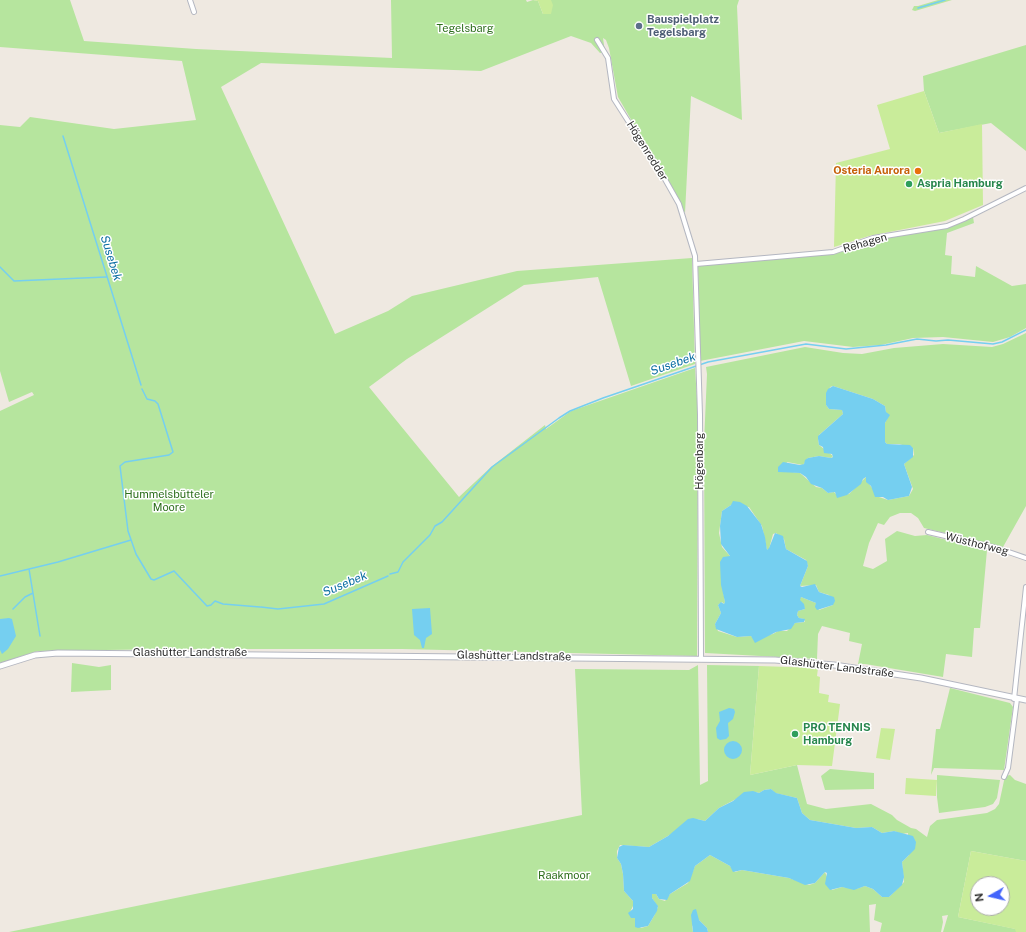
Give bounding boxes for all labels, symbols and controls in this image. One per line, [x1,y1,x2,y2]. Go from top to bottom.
place label: Bauspielplatz Tegelsbarg [647,13,719,39]
marker: Bauspielplatz Tegelsbarg [634,21,644,31]
park label: Tegelsbarg [436,22,494,36]
street label: Högenredder [623,119,671,183]
place label: Osteria Aurora [833,164,910,178]
marker: Osteria Aurora [913,166,923,176]
place label: Aspria Hamburg [917,177,1003,191]
marker: Aspria Hamburg [904,179,914,189]
street label: Rehagen [841,230,889,256]
water label: Susebek [97,233,125,283]
water label: Susebek [648,350,698,378]
street label: Högenbarg [693,432,707,490]
park label: Hummelsbütteler Moore [124,488,214,514]
street label: Wüsthofweg [944,530,1010,558]
water label: Susebek [321,568,369,600]
street label: Glashütter Landstraße [133,646,247,660]
street label: Glashütter Landstraße [457,648,571,664]
street label: Glashütter Landstraße [779,653,895,681]
place label: PRO TENNIS Hamburg [803,721,870,747]
marker: PRO TENNIS Hamburg [790,729,800,739]
park label: Raakmoor [538,869,590,883]
north arrow [970,876,1010,916]
text: N [973,892,986,903]

